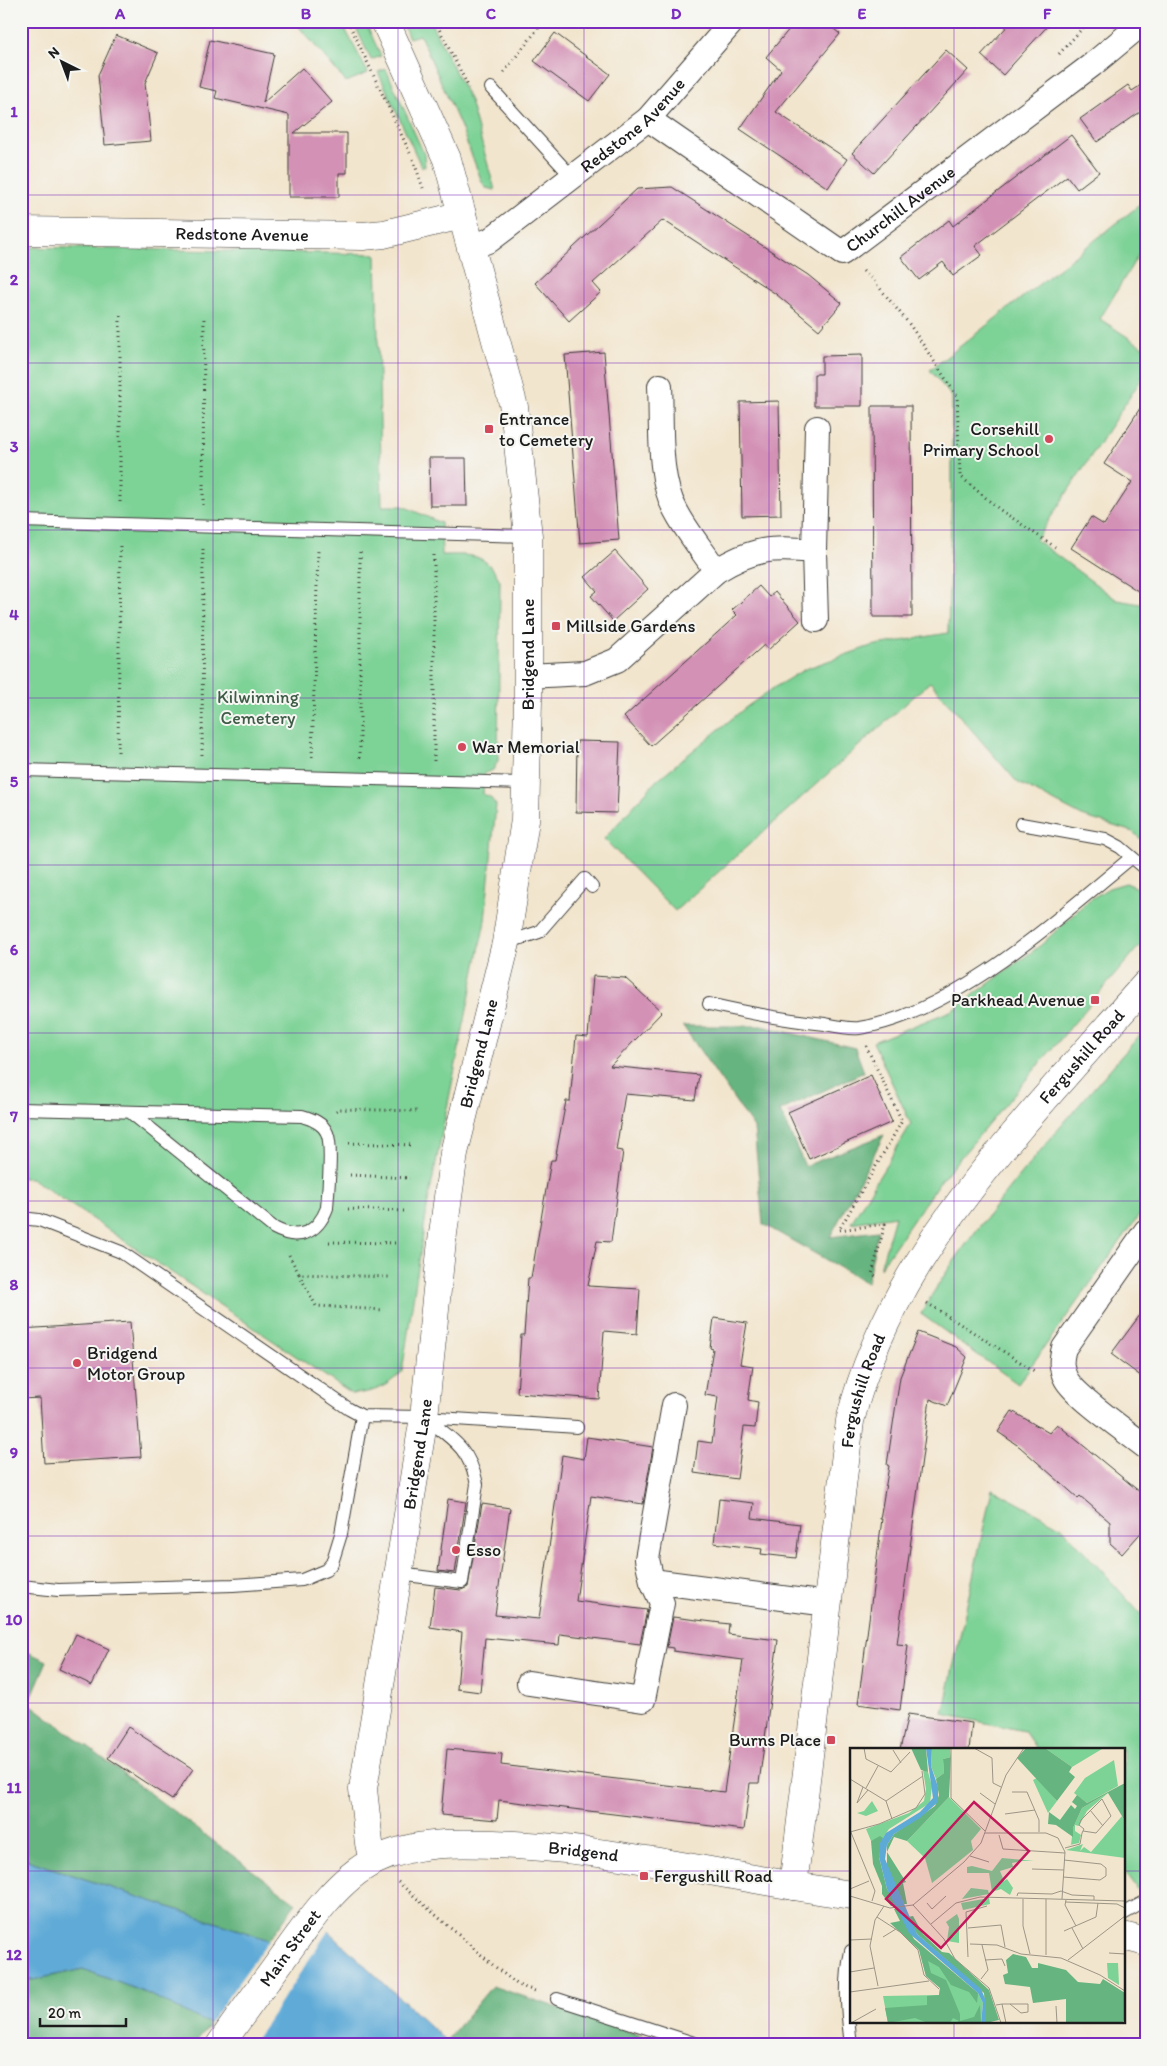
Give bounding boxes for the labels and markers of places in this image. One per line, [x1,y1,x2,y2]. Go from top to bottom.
place label: Entrance to Cemetery [499,408,594,451]
place label: Corsehill Primary School [923,418,1039,461]
marker: Entrance to Cemetery [483,423,495,435]
marker: Corsehill Primary School [1043,433,1055,445]
place label: Millside Gardens [566,615,695,637]
marker: Millside Gardens [550,620,562,632]
place label: War Memorial [472,736,580,758]
marker: War Memorial [456,741,468,753]
place label: Parkhead Avenue [951,989,1085,1011]
marker: Parkhead Avenue [1089,994,1101,1006]
place label: Bridgend Motor Group [87,1342,185,1385]
marker: Bridgend Motor Group [71,1357,83,1369]
place label: Esso [466,1539,501,1561]
marker: Esso [450,1544,462,1556]
place label: Burns Place [729,1729,821,1751]
marker: Burns Place [825,1734,837,1746]
place label: Fergushill Road [654,1865,773,1887]
marker: Fergushill Road [638,1870,650,1882]

